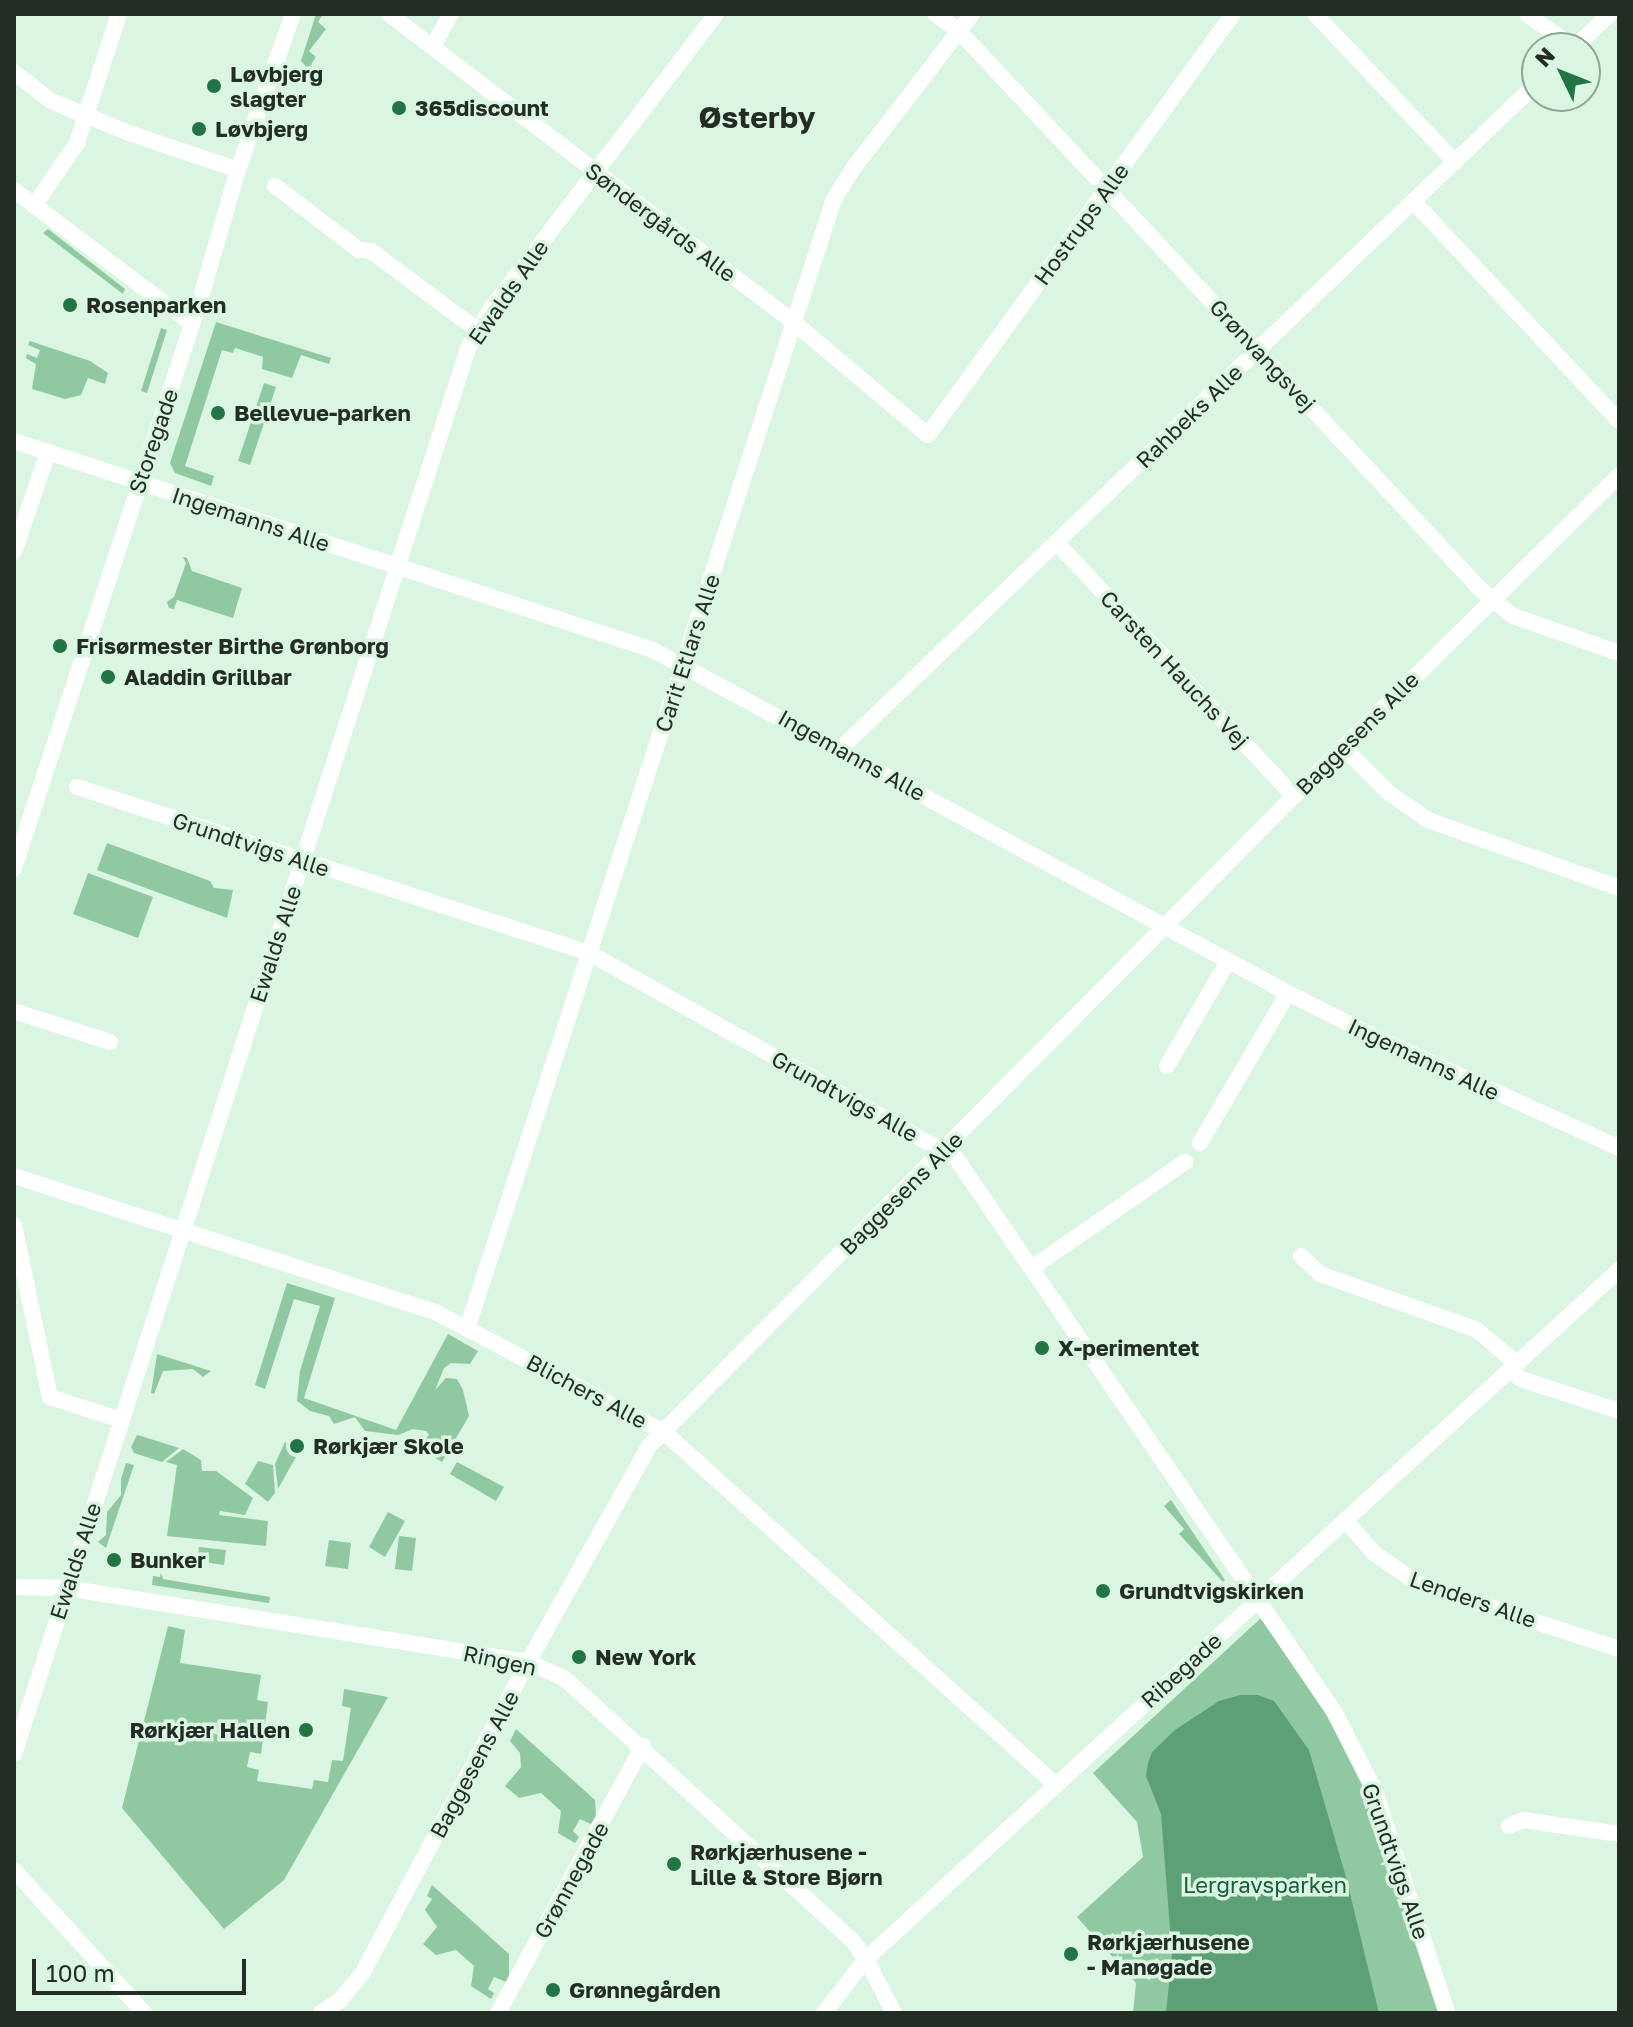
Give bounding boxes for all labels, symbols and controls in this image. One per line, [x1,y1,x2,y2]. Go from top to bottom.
north arrow [1521,32,1601,112]
text: N [1529,41,1560,72]
place label: Løvbjerg slagter [230,60,323,112]
marker: Løvbjerg slagter [205,77,223,95]
place label: 365discount [415,95,549,121]
marker: 365discount [390,99,408,117]
district label: Østerby [699,99,815,135]
place label: Løvbjerg [215,116,308,142]
marker: Løvbjerg [190,120,208,138]
street label: Søndergårds Alle [581,157,741,287]
street label: Hostrups Alle [1028,158,1134,290]
street label: Ewalds Alle [462,235,554,349]
place label: Rosenparken [86,292,226,318]
street label: Grønvangsvej [1204,294,1322,416]
marker: Rosenparken [61,296,79,314]
street label: Rahbeks Alle [1130,359,1248,473]
street label: Storegade [123,385,183,497]
place label: Bellevue-parken [234,400,411,426]
marker: Bellevue-parken [209,404,227,422]
street label: Ingemanns Alle [169,481,333,557]
street label: Carit Etlars Alle [649,571,725,735]
street label: Carsten Hauchs Vej [1095,585,1255,753]
place label: Frisørmester Birthe Grønborg [76,633,389,659]
marker: Frisørmester Birthe Grønborg [51,637,69,655]
place label: Aladdin Grillbar [124,664,292,690]
street label: Baggesens Alle [1290,666,1424,800]
marker: Aladdin Grillbar [99,668,117,686]
street label: Ingemanns Alle [774,704,930,806]
street label: Grundtvigs Alle [169,806,333,882]
street label: Ewalds Alle [244,882,306,1006]
street label: Ingemanns Alle [1344,1012,1504,1106]
street label: Grundtvigs Alle [767,1045,923,1147]
street label: Baggesens Alle [834,1126,968,1260]
place label: X-perimentet [1058,1335,1199,1361]
marker: X-perimentet [1033,1339,1051,1357]
street label: Blichers Alle [522,1348,652,1434]
place label: Rørkjær Skole [313,1433,464,1459]
marker: Rørkjær Skole [288,1437,306,1455]
street label: Ewalds Alle [44,1499,106,1623]
place label: Bunker [130,1547,206,1573]
marker: Bunker [105,1551,123,1569]
street label: Lenders Alle [1407,1565,1539,1633]
place label: Grundtvigskirken [1119,1578,1304,1604]
marker: Grundtvigskirken [1094,1582,1112,1600]
street label: Ribegade [1135,1627,1227,1713]
street label: Ringen [461,1639,539,1681]
place label: New York [595,1644,696,1670]
marker: New York [570,1648,588,1666]
street label: Baggesens Alle [424,1686,524,1842]
place label: Rørkjær Hallen [129,1717,290,1743]
marker: Rørkjær Hallen [297,1721,315,1739]
street label: Grundtvigs Alle [1357,1779,1435,1943]
street label: Grønnegade [528,1817,614,1943]
place label: Rørkjærhusene - Lille & Store Bjørn [690,1838,883,1890]
marker: Rørkjærhusene - Lille & Store Bjørn [665,1855,683,1873]
park label: Lergravsparken [1183,1872,1347,1898]
place label: Rørkjærhusene - Manøgade [1087,1928,1250,1980]
scale bar [36,1943,250,1993]
marker: Rørkjærhusene - Manøgade [1062,1945,1080,1963]
text: 100 m [46,1958,115,1987]
place label: Grønnegården [569,1977,721,2003]
marker: Grønnegården [544,1981,562,1999]

